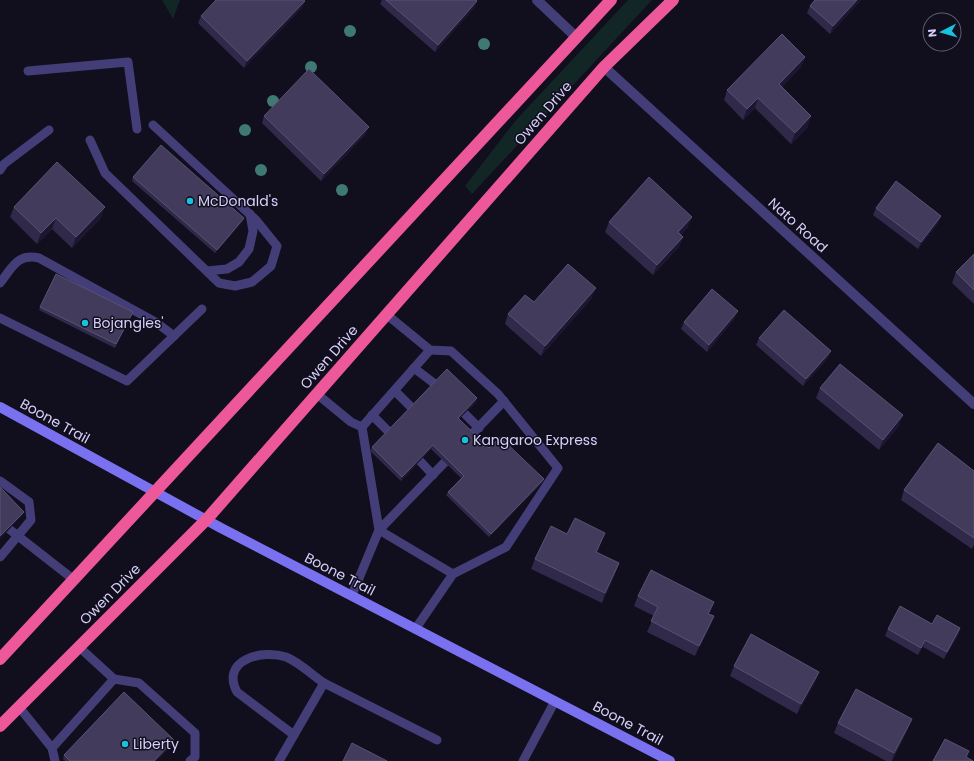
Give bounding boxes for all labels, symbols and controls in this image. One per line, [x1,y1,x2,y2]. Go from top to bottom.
north arrow [922,12,962,52]
text: N [924,28,940,38]
street label: Owen Drive [510,76,577,149]
place label: McDonald's [198,191,278,211]
street label: Nato Road [764,193,832,257]
marker: McDonald's [185,196,195,206]
place label: Bojangles' [93,313,164,333]
marker: Bojangles' [80,318,90,328]
street label: Owen Drive [296,320,363,393]
street label: Boone Trail [16,394,94,448]
place label: Kangaroo Express [473,430,598,450]
marker: Kangaroo Express [460,435,470,445]
street label: Boone Trail [301,548,379,600]
street label: Owen Drive [75,559,145,629]
street label: Boone Trail [589,696,667,750]
place label: Liberty [133,734,179,754]
marker: Liberty [120,739,130,749]

